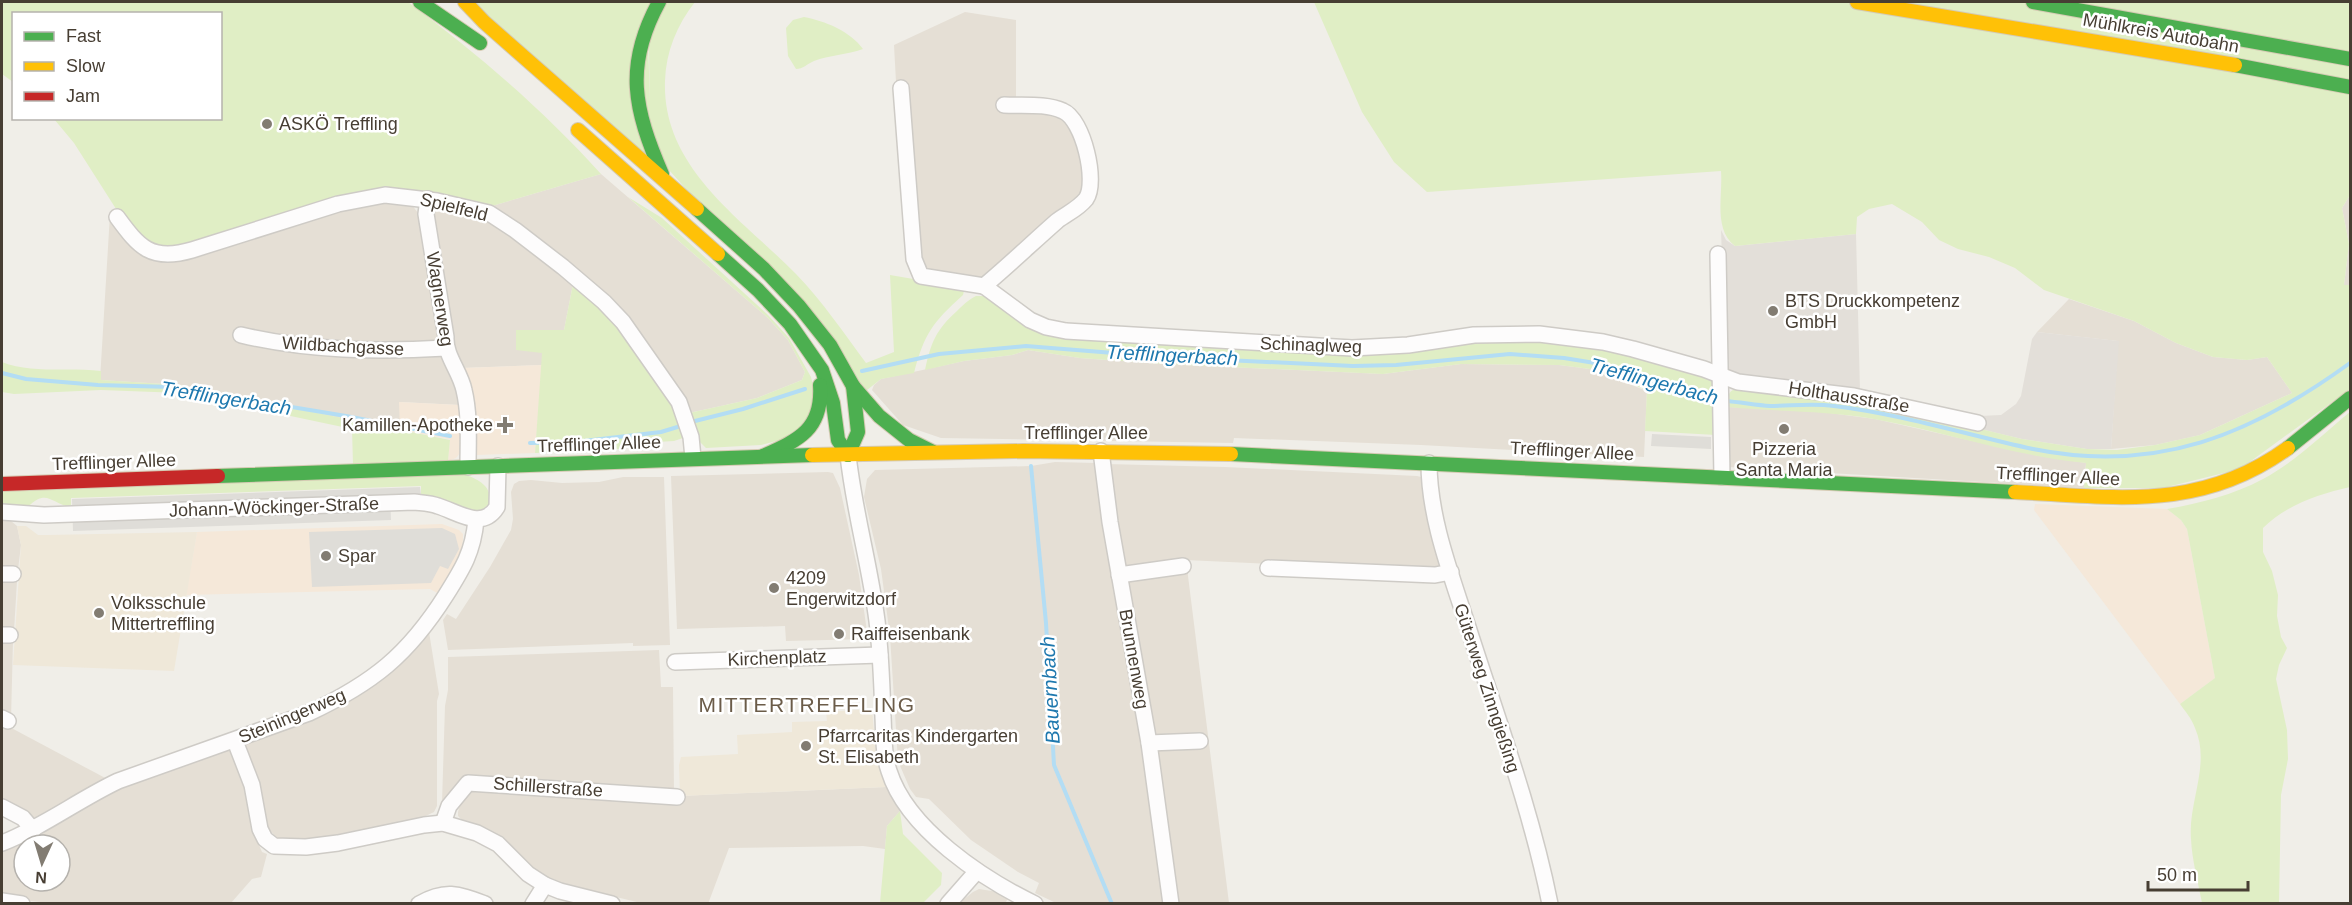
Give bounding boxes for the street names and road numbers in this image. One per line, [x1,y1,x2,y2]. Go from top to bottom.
street label: Mühlkreis Autobahn [2081,9,2241,57]
street label: Spielfeld [418,189,490,225]
street label: Wagnerweg [423,250,457,348]
street label: Wildbachgasse [282,333,404,359]
street label: Schinaglweg [1260,333,1362,357]
street label: Holthausstraße [1787,378,1911,416]
street label: Trefflinger Allee [1024,423,1148,443]
street label: Trefflinger Allee [537,432,661,456]
street label: Trefflinger Allee [1510,438,1634,464]
street label: Trefflinger Allee [52,450,176,474]
street label: Trefflinger Allee [1996,463,2120,489]
street label: Johann-Wöckinger-Straße [169,493,379,521]
street label: Güterweg Zinngießing [1450,601,1524,775]
street label: Brunnenweg [1115,607,1153,711]
street label: Kirchenplatz [727,646,827,670]
street label: Steiningerweg [236,685,348,747]
street label: Schillerstraße [492,773,604,801]

